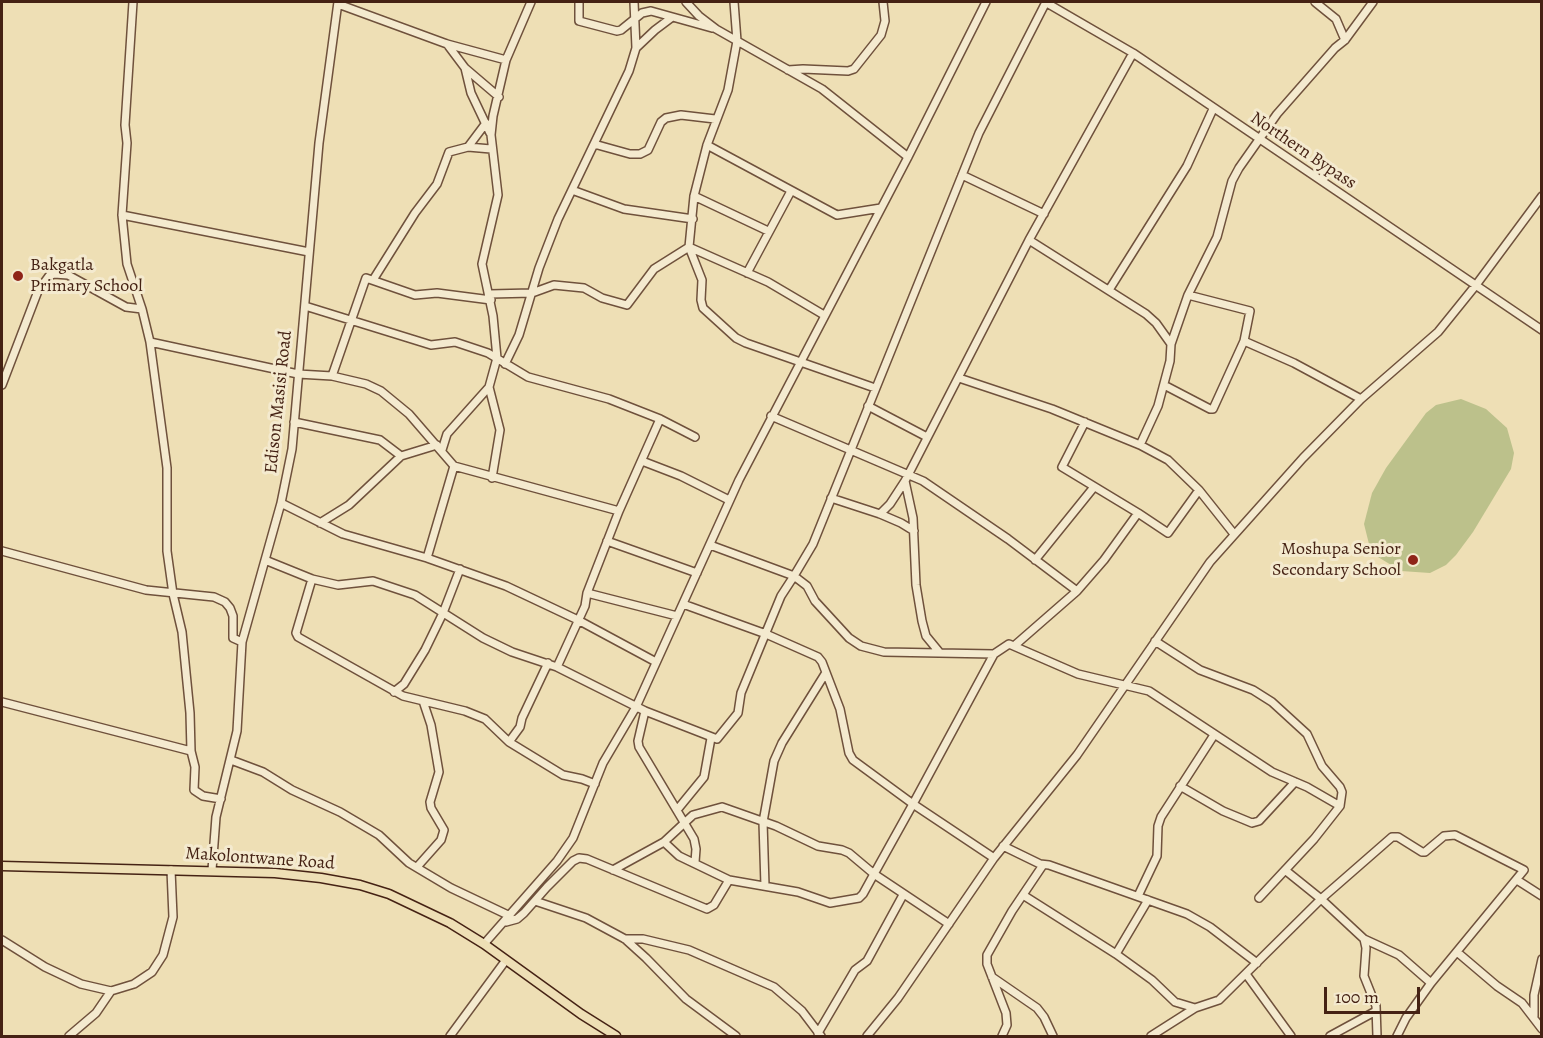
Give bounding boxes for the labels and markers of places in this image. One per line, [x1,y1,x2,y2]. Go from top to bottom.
place label: Bakgatla Primary School [30,255,143,298]
marker: Bakgatla Primary School [11,269,25,283]
place label: Moshupa Senior Secondary School [1272,539,1401,582]
marker: Moshupa Senior Secondary School [1406,553,1420,567]

